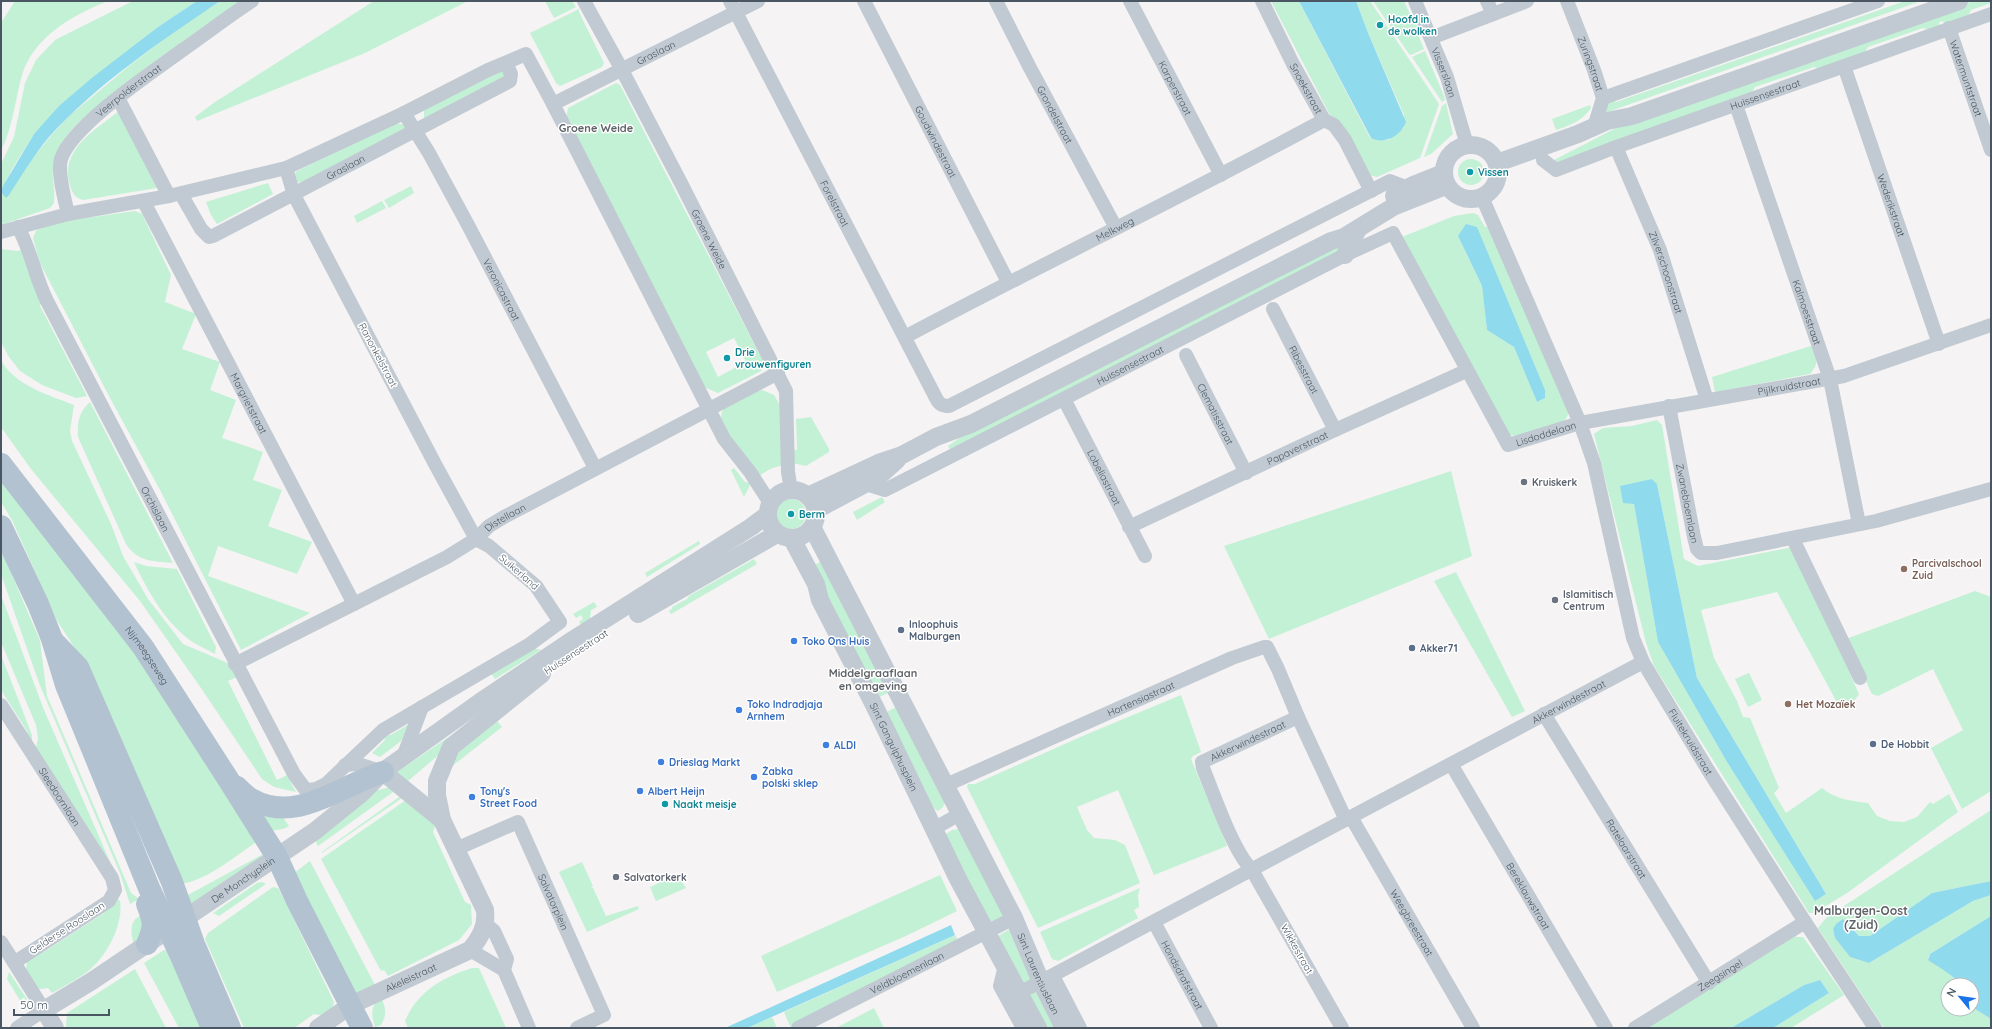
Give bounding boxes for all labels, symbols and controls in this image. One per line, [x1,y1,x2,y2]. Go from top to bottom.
place label: Hoofd in de wolken [1388,13,1437,38]
marker: Hoofd in de wolken [1375,20,1385,30]
street label: Zuringstraat [1575,34,1607,93]
street label: Graslaan [634,37,677,68]
street label: Watermuntstraat [1947,38,1986,119]
street label: Visserslaan [1429,45,1459,99]
street label: Karperstraat [1156,58,1195,118]
street label: Veerpolderstraat [93,61,164,120]
street label: Snoekstraat [1287,61,1326,116]
street label: Huissensestraat [1728,75,1803,113]
street label: Grondelstraat [1034,83,1076,146]
street label: Goudwindestraat [912,103,960,180]
district label: Groene Weide [559,121,634,135]
street label: Graslaan [324,152,367,182]
place label: Vissen [1478,166,1509,179]
marker: Vissen [1465,167,1475,177]
street label: Wederikstraat [1875,172,1909,239]
street label: Forelstraat [818,178,853,229]
street label: Groene Weide [689,207,730,271]
street label: Melkweg [1094,214,1136,244]
street label: Zilverschoonstraat [1646,229,1686,316]
street label: Veronicastraat [480,256,524,324]
street label: Kalmoesstraat [1790,278,1824,347]
street label: Ranonkelstraat [356,321,401,390]
street label: Huissensestraat [1094,342,1166,387]
street label: Ribesstraat [1286,343,1322,396]
place label: Drie vrouwenfiguren [735,346,811,371]
marker: Drie vrouwenfiguren [722,353,732,363]
street label: Margrietstraat [228,370,271,436]
street label: Pijlkruidstraat [1756,374,1822,398]
street label: Clematisstraat [1195,381,1237,447]
street label: Lisdoddelaan [1514,418,1578,449]
street label: Papaverstraat [1265,428,1331,468]
street label: Lobeliastraat [1085,447,1124,508]
street label: Zwanebloemlaan [1674,462,1702,544]
place label: Kruiskerk [1532,476,1578,489]
marker: Kruiskerk [1519,477,1529,487]
street label: Orchislaan [138,484,173,534]
street label: Distellaan [481,500,528,534]
place label: Berm [799,508,825,521]
marker: Berm [786,509,796,519]
street label: Suikerland [497,551,541,593]
place label: Parcivalschool Zuid [1912,557,1982,582]
marker: Parcivalschool Zuid [1899,564,1909,574]
place label: Islamitisch Centrum [1563,588,1614,613]
marker: Islamitisch Centrum [1550,595,1560,605]
place label: Inloophuis Malburgen [909,618,961,643]
street label: Nijmeegseweg [123,623,172,687]
marker: Inloophuis Malburgen [896,625,906,635]
street label: Huissensestraat [542,626,611,677]
place label: Toko Ons Huis [802,635,869,648]
marker: Toko Ons Huis [789,636,799,646]
place label: Akker71 [1420,642,1458,655]
marker: Akker71 [1407,643,1417,653]
district label: Middelgraaflaan en omgeving [829,666,917,693]
street label: Akkerwindestraat [1529,676,1608,726]
street label: Hortensiastraat [1105,678,1177,719]
place label: Toko Indradjaja Arnhem [747,698,823,723]
place label: Het Mozaïek [1796,698,1856,711]
marker: Het Mozaïek [1783,699,1793,709]
street label: Sint Gangulphusplein [867,700,921,793]
marker: Toko Indradjaja Arnhem [734,705,744,715]
street label: Fluitekruidstraat [1666,706,1716,778]
street label: Akkerwindestraat [1208,717,1288,764]
place label: De Hobbit [1881,738,1929,751]
place label: ALDI [834,739,856,752]
marker: De Hobbit [1868,739,1878,749]
marker: ALDI [821,740,831,750]
place label: Drieslag Markt [669,756,740,769]
marker: Drieslag Markt [656,757,666,767]
street label: Sleedoornlaan [36,765,83,829]
place label: Żabka polski sklep [762,765,818,790]
marker: Żabka polski sklep [749,772,759,782]
place label: Tony's Street Food [480,785,537,810]
place label: Albert Heijn [648,785,705,798]
marker: Albert Heijn [635,786,645,796]
marker: Tony's Street Food [467,792,477,802]
place label: Naakt meisje [673,798,737,811]
marker: Naakt meisje [660,799,670,809]
street label: Ratelaarstraat [1603,816,1650,881]
street label: De Monchyplein [208,853,277,906]
street label: Bereklauwstraat [1504,860,1554,932]
place label: Salvatorkerk [624,871,687,884]
street label: Salvatorplein [535,872,572,932]
marker: Salvatorkerk [611,872,621,882]
street label: Weegbreestraat [1388,887,1437,959]
street label: Gelderse Rooslaan [27,899,107,957]
district label: Malburgen-Oost (Zuid) [1814,903,1908,932]
street label: Wikkestraat [1278,922,1316,977]
street label: Sint Laurentiuslaan [1015,931,1063,1017]
street label: Hondsdrafstraat [1159,938,1207,1012]
street label: Veldbloemenlaan [868,948,946,997]
street label: Zeegsingel [1695,956,1745,994]
street label: Akeleistraat [383,960,439,995]
north arrow [1940,977,1980,1017]
text: N [1943,985,1959,999]
scale bar [14,991,109,1017]
text: 50 m [20,997,48,1012]

